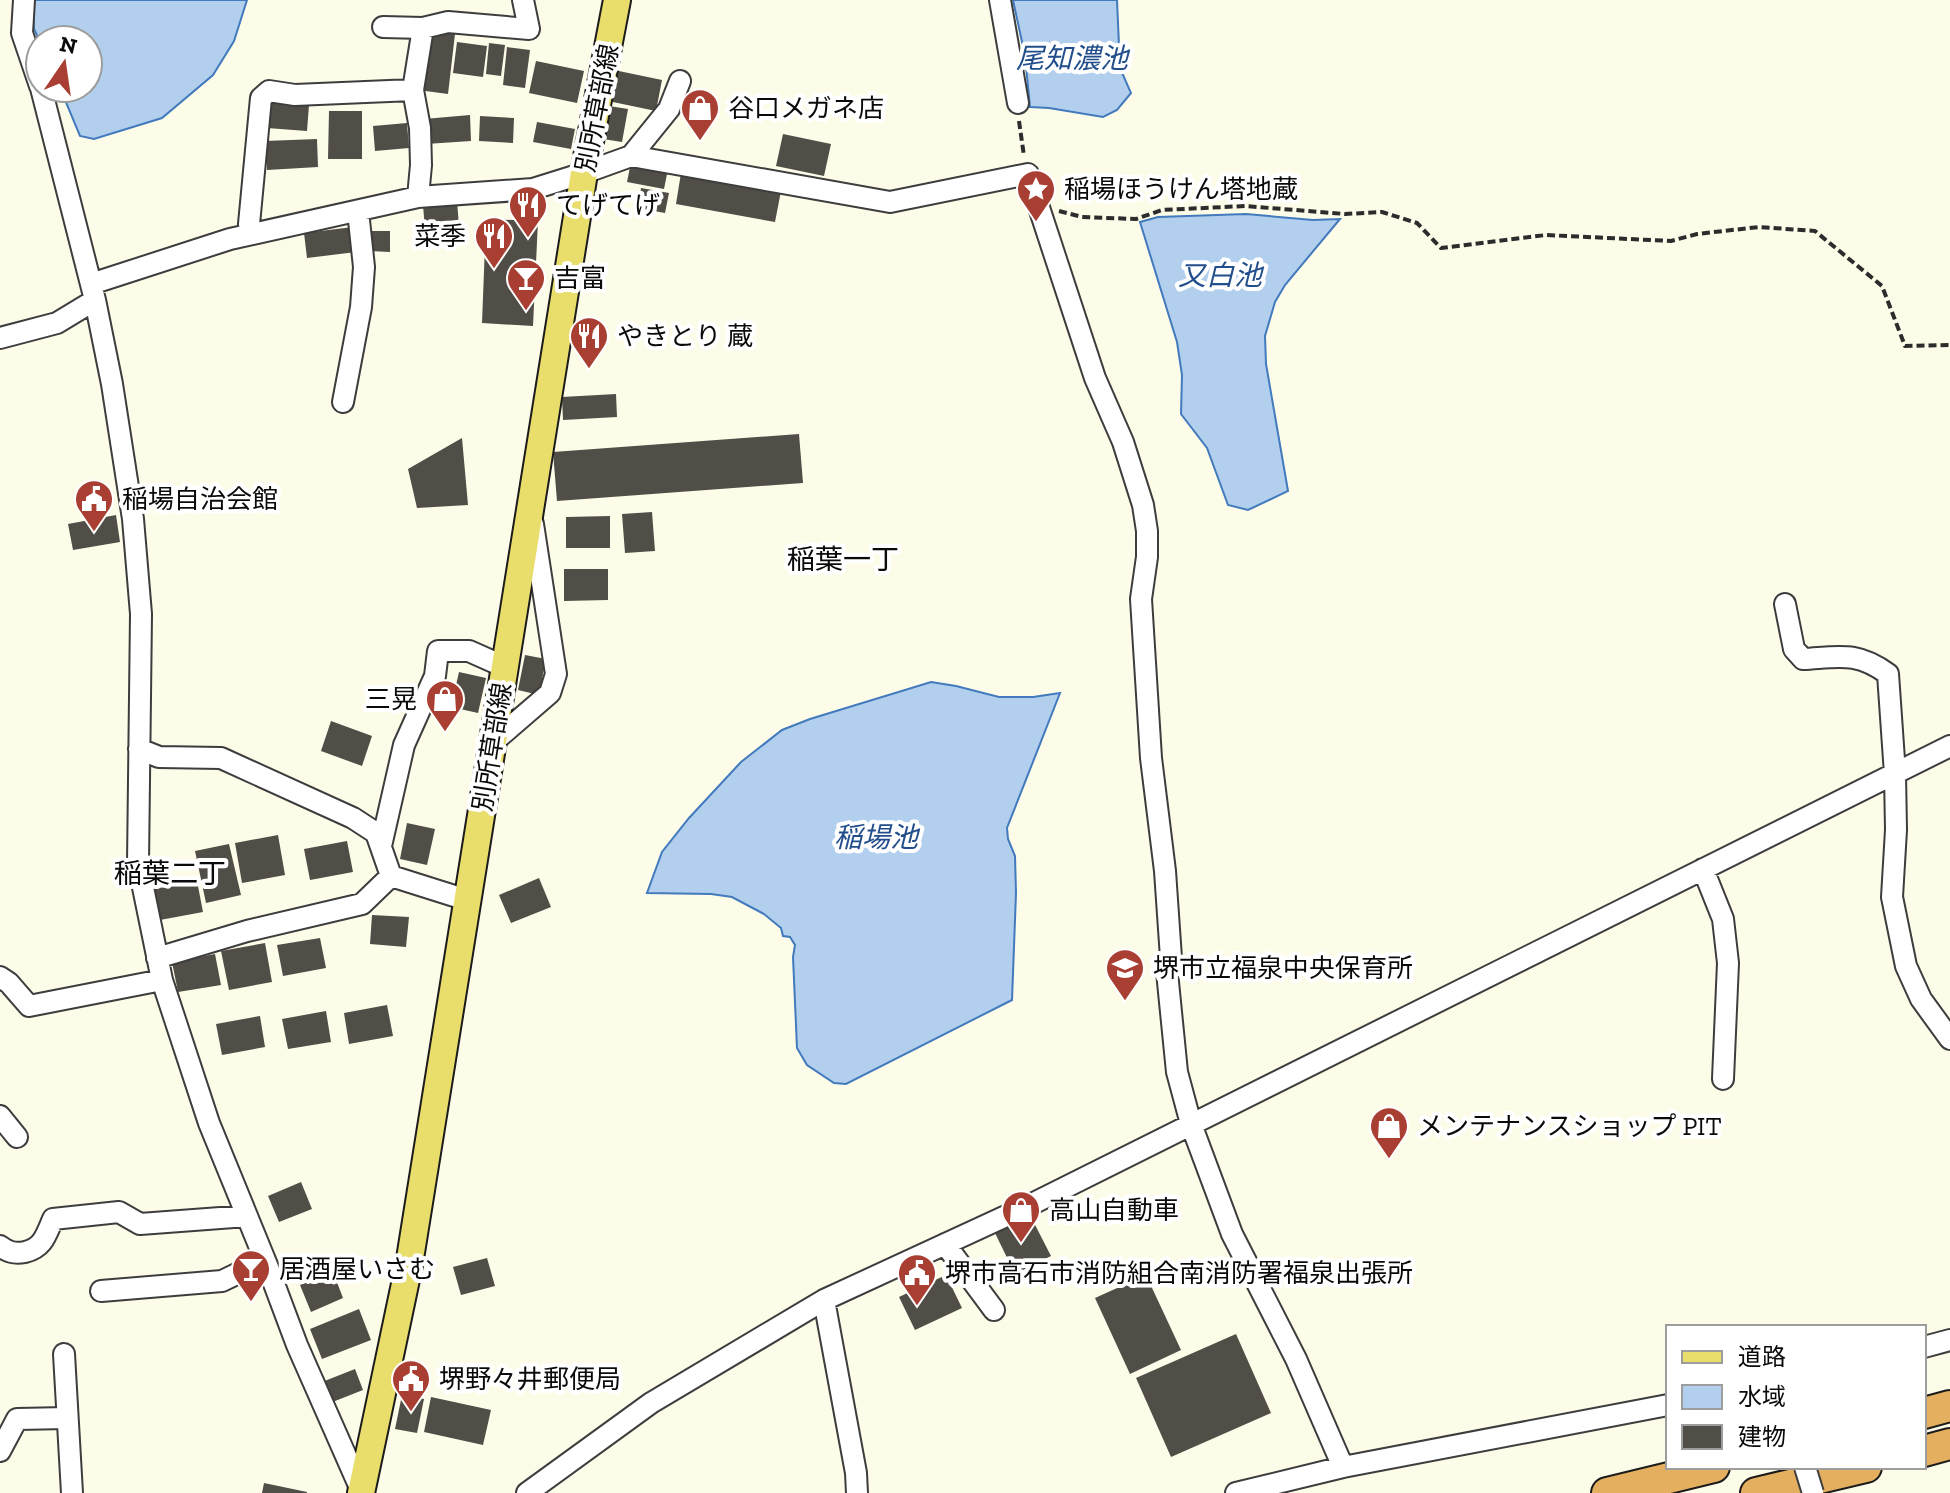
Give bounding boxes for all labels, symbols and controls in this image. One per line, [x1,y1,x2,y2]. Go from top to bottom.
north arrow [24,24,104,104]
text: N [57,30,80,60]
street label: 別所草部線 [569,41,625,175]
water label: 尾知濃池 [1016,42,1131,75]
shop icon: 谷口メガネ店 [679,87,721,142]
place label: 谷口メガネ店 [728,92,884,124]
place icon: 稲場ほうけん塔地蔵 [1015,168,1057,223]
place label: 稲場ほうけん塔地蔵 [1064,173,1298,205]
restaurant icon: てげてげ [507,184,549,239]
place label: てげてげ [556,189,660,221]
restaurant icon: 菜季 [473,215,515,270]
place label: 菜季 [414,220,466,252]
bar icon: 吉富 [505,257,547,312]
water label: 又白池 [1178,259,1265,292]
place label: 吉富 [554,262,606,294]
restaurant icon: やきとり 蔵 [568,315,610,370]
place label: やきとり 蔵 [617,320,753,352]
public building icon: 稲場自治会館 [73,478,115,533]
place label: 稲場自治会館 [122,483,278,515]
district label: 稲葉一丁 [787,543,899,576]
shop icon: 三晃 [424,678,466,733]
street label: 別所草部線 [466,680,518,814]
place label: 三晃 [365,683,417,715]
water label: 稲場池 [834,821,921,854]
district label: 稲葉二丁 [114,857,226,890]
school or university icon: 堺市立福泉中央保育所 [1104,947,1146,1002]
place label: 堺市立福泉中央保育所 [1153,952,1413,984]
shop icon: メンテナンスショップ PIT [1368,1105,1410,1160]
place label: メンテナンスショップ PIT [1417,1110,1722,1142]
shop icon: 高山自動車 [1000,1189,1042,1244]
place label: 高山自動車 [1049,1194,1179,1226]
bar icon: 居酒屋いさむ [230,1248,272,1303]
public building icon: 堺市高石市消防組合南消防署福泉出張所 [896,1252,938,1307]
place label: 居酒屋いさむ [279,1253,435,1285]
place label: 堺市高石市消防組合南消防署福泉出張所 [945,1257,1413,1289]
legend [1666,1325,1926,1469]
text: 道路 [1738,1342,1786,1371]
public building icon: 堺野々井郵便局 [390,1358,432,1413]
place label: 堺野々井郵便局 [439,1363,621,1395]
text: 水域 [1738,1382,1786,1411]
text: 建物 [1738,1422,1786,1451]

